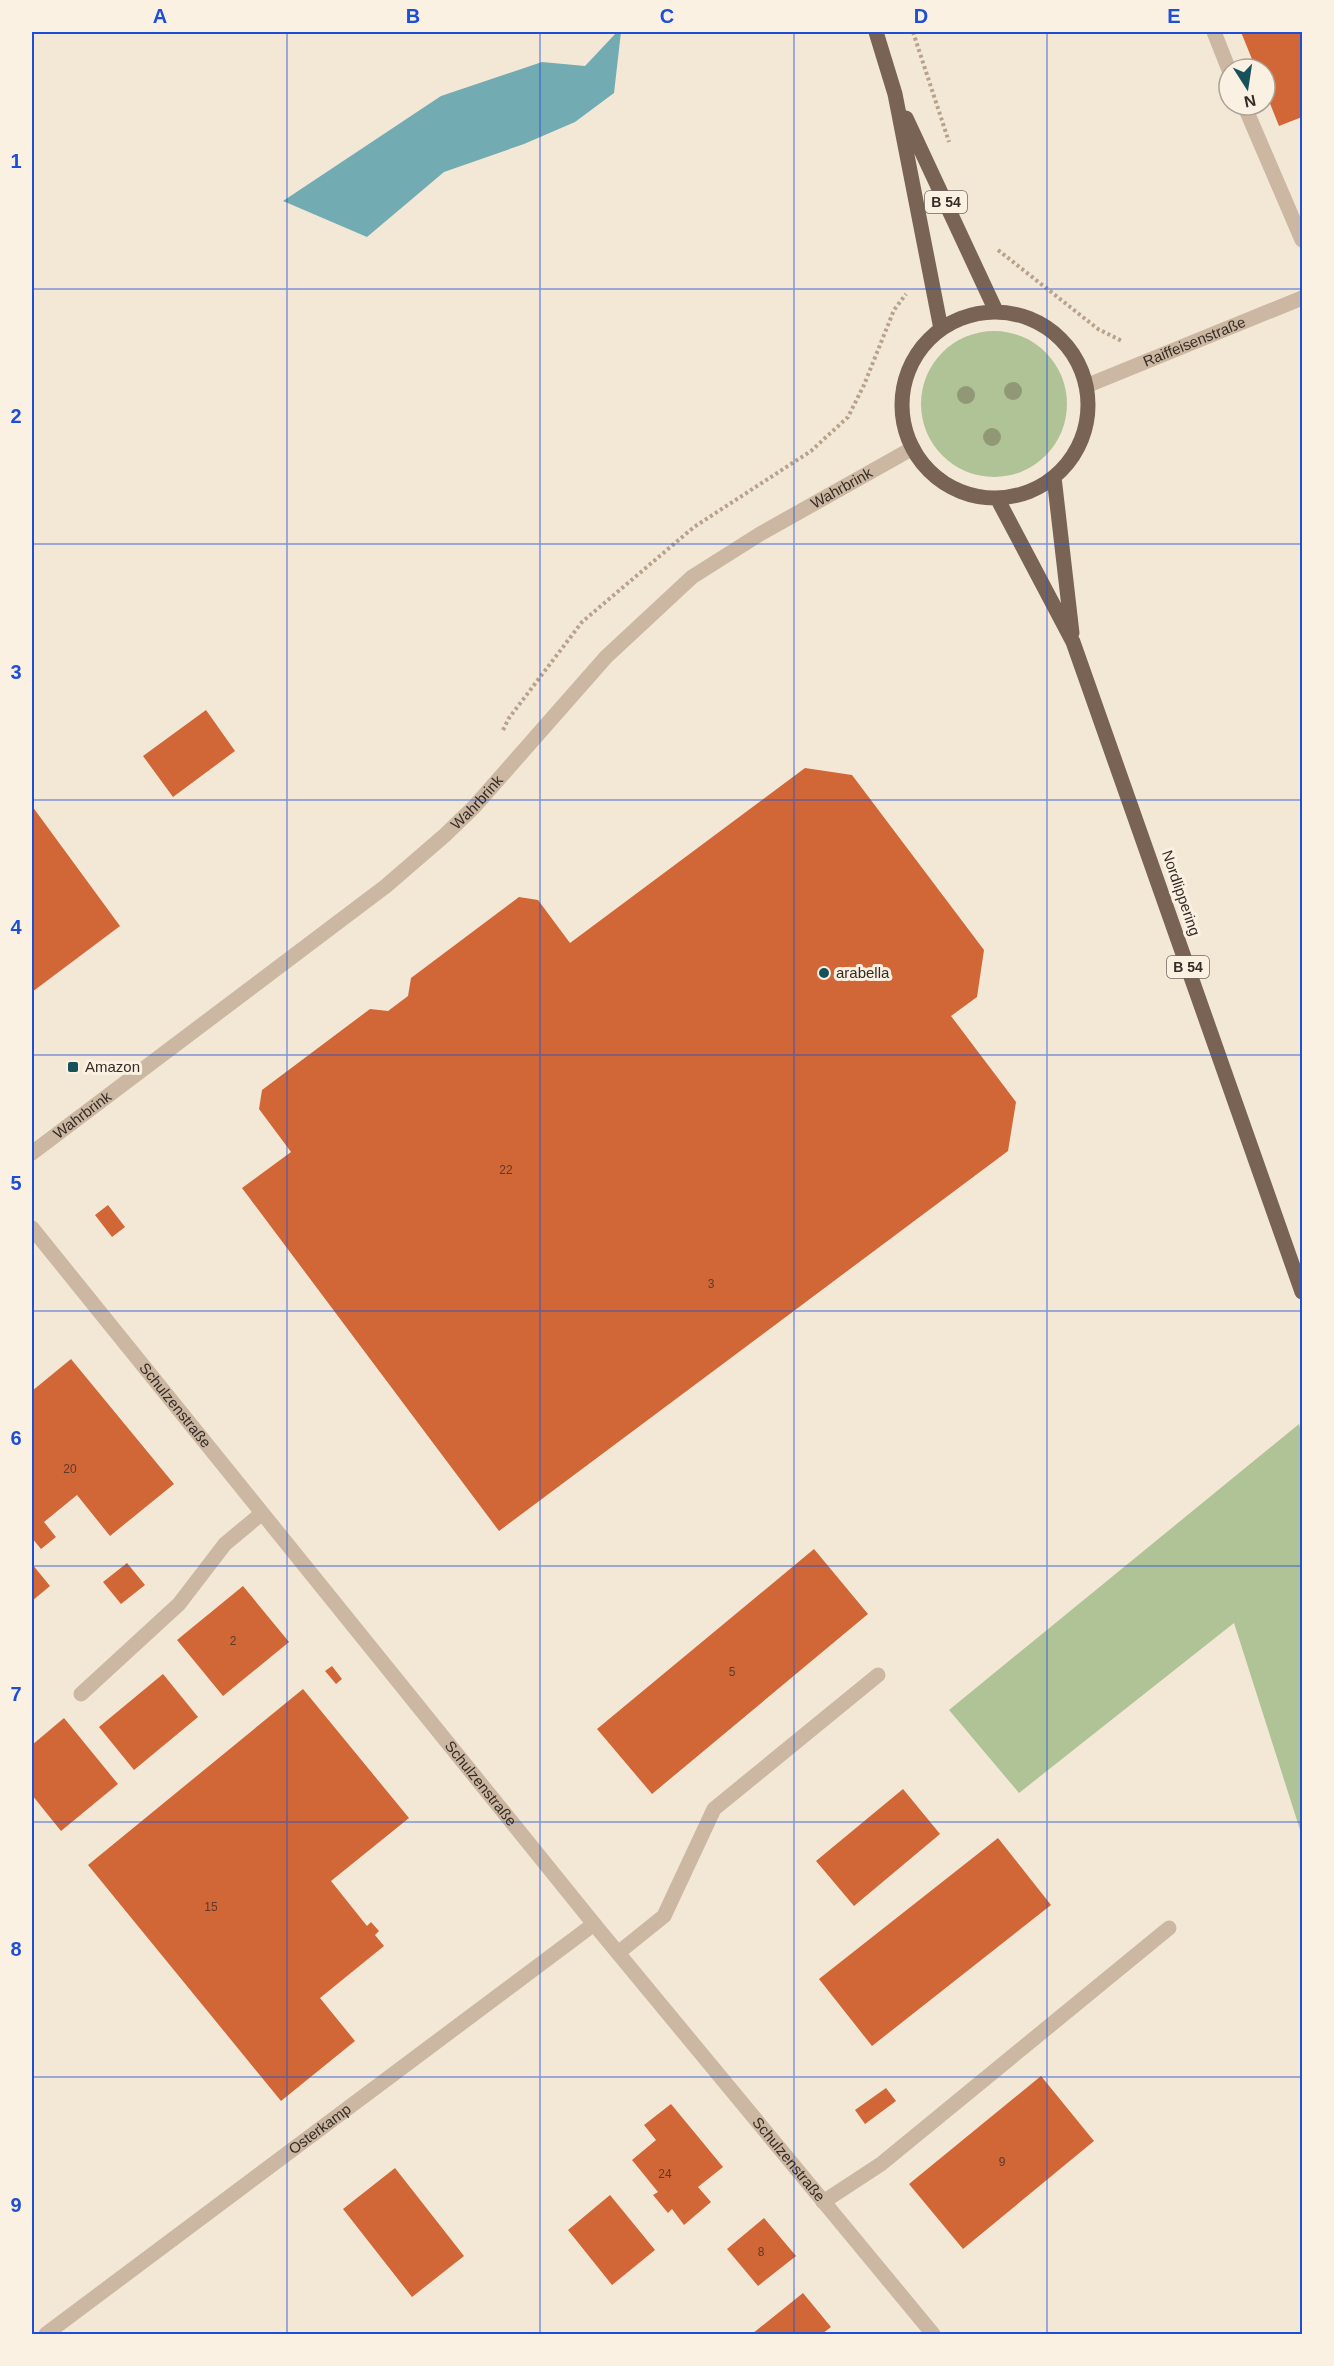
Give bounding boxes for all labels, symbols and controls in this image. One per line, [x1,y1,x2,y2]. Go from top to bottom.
text: A [153,5,167,27]
text: B [406,5,420,27]
text: C [660,5,674,27]
text: D [914,5,928,27]
text: E [1167,5,1181,27]
north arrow [1217,57,1277,117]
text: N [1243,92,1257,111]
text: 1 [10,150,22,172]
road number: B 54 [925,191,967,213]
street label: Raiffeisenstraße [1140,313,1248,370]
text: 2 [10,405,22,427]
street label: Wahrbrink [808,463,875,512]
text: 3 [10,661,22,683]
street label: Wahrbrink [447,771,506,833]
street label: Nordlippering [1159,848,1204,938]
text: 4 [10,916,22,938]
road number: B 54 [1167,956,1209,978]
place label: arabella [836,964,890,981]
marker: arabella [817,966,831,980]
place label: Amazon [85,1058,140,1075]
marker: Amazon [66,1060,80,1074]
street label: Wahrbrink [50,1087,115,1142]
house number: 22 [499,1163,513,1177]
text: 5 [10,1172,22,1194]
house number: 3 [708,1277,715,1291]
street label: Schulzenstraße [136,1359,215,1451]
text: 6 [10,1427,22,1449]
house number: 20 [63,1462,77,1476]
house number: 2 [230,1634,237,1648]
house number: 5 [729,1665,736,1679]
text: 7 [10,1683,22,1705]
street label: Schulzenstraße [442,1737,520,1829]
house number: 15 [204,1900,218,1914]
text: 8 [10,1938,22,1960]
street label: Osterkamp [285,2100,354,2158]
street label: Schulzenstraße [749,2113,829,2205]
house number: 9 [999,2155,1006,2169]
house number: 24 [658,2167,672,2181]
text: 9 [10,2194,22,2216]
house number: 8 [758,2245,765,2259]

